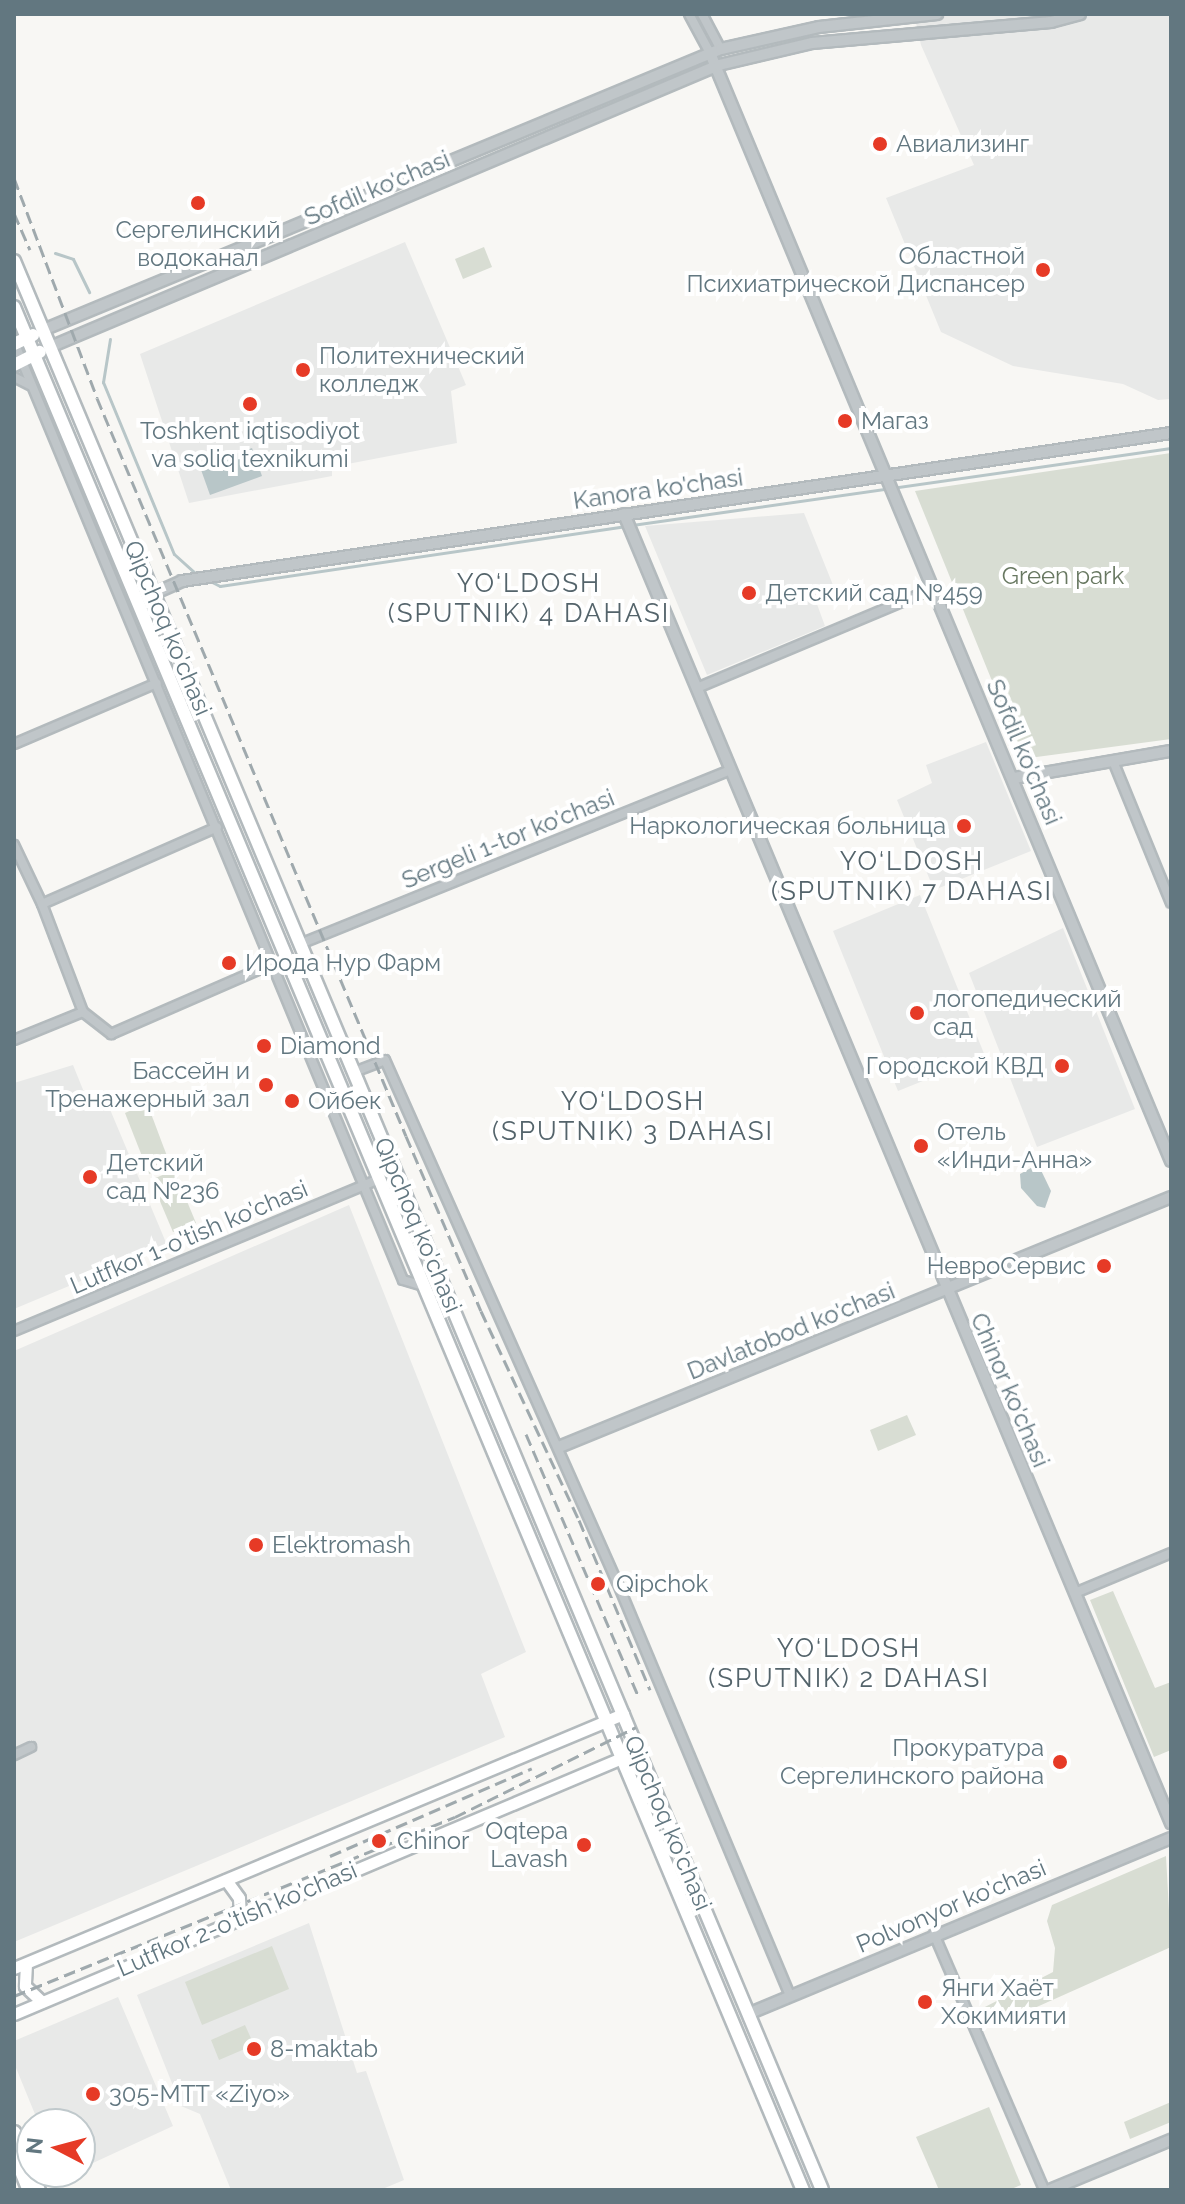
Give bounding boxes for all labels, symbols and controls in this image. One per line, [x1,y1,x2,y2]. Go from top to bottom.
place label: Авиализинг [896,130,1029,158]
marker: Авиализинг [871,135,889,153]
street label: Sofdil ko'chasi [300,144,454,232]
marker: Сергелинский водоканал [189,194,207,212]
place label: Сергелинский водоканал [115,216,281,272]
place label: Областной Психиатрической Диспансер [686,242,1025,298]
marker: Областной Психиатрической Диспансер [1032,259,1054,281]
place label: Политехнический колледж [319,342,525,398]
marker: Политехнический колледж [294,361,312,379]
marker: Toshkent iqtisodiyot va soliq texnikumi [241,395,259,413]
place label: Магаз [861,407,929,435]
marker: Магаз [836,412,854,430]
place label: Toshkent iqtisodiyot va soliq texnikumi [140,417,360,473]
street label: Kanora ko'chasi [571,463,745,515]
street label: Qipchoq ko'chasi [118,536,218,720]
park label: Green park [1002,562,1124,590]
district label: YO‘LDOSH (SPUTNIK) 4 DAHASI [388,568,670,630]
place label: Детский сад №459 [765,579,983,607]
marker: Детский сад №459 [740,584,758,602]
street label: Sofdil ko'chasi [980,675,1068,829]
street label: Sergeli 1-tor ko'chasi [397,783,619,895]
place label: Наркологическая больница [629,812,946,840]
marker: Наркологическая больница [953,815,975,837]
district label: YO‘LDOSH (SPUTNIK) 7 DAHASI [771,846,1053,908]
place label: Ирода Нур Фарм [245,949,441,977]
marker: Ирода Нур Фарм [220,954,238,972]
place label: логопедический сад [933,985,1121,1041]
marker: логопедический сад [908,1004,926,1022]
place label: Diamond [280,1032,381,1060]
marker: Diamond [255,1037,273,1055]
place label: Городской КВД [866,1052,1044,1080]
marker: Городской КВД [1051,1055,1073,1077]
place label: Бассейн и Тренажерный зал [45,1057,250,1113]
marker: Бассейн и Тренажерный зал [257,1076,275,1094]
district label: YO‘LDOSH (SPUTNIK) 3 DAHASI [492,1086,774,1148]
place label: Ойбек [308,1087,381,1115]
marker: Ойбек [283,1092,301,1110]
place label: Отель «Инди-Анна» [937,1118,1092,1174]
street label: Qipchoq ko'chasi [368,1133,468,1317]
marker: Отель «Инди-Анна» [912,1137,930,1155]
place label: Детский сад №236 [106,1149,219,1205]
marker: Детский сад №236 [81,1168,99,1186]
street label: Lutfkor 1-o'tish ko'chasi [66,1174,312,1300]
place label: НевроСервис [927,1252,1086,1280]
marker: НевроСервис [1093,1255,1115,1277]
street label: Davlatobod ko'chasi [683,1276,899,1386]
street label: Chinor ko'chasi [964,1308,1056,1472]
place label: Elektromash [272,1531,411,1559]
marker: Elektromash [247,1536,265,1554]
place label: Qipchok [616,1570,708,1598]
marker: Qipchok [587,1573,609,1595]
district label: YO‘LDOSH (SPUTNIK) 2 DAHASI [708,1633,990,1694]
street label: Qipchoq ko'chasi [618,1731,718,1915]
place label: Прокуратура Сергелинского района [780,1734,1044,1790]
marker: Прокуратура Сергелинского района [1051,1753,1069,1771]
place label: Oqtepa Lavash [485,1817,568,1873]
place label: Chinor [397,1827,469,1855]
marker: Chinor [368,1830,390,1852]
marker: Oqtepa Lavash [575,1836,593,1854]
street label: Polvonyor ko'chasi [852,1853,1050,1959]
street label: Lutfkor 2-o'tish ko'chasi [113,1855,361,1983]
place label: Янги Хаёт Хокимияти [941,1974,1066,2030]
marker: Янги Хаёт Хокимияти [916,1993,934,2011]
place label: 8-maktab [270,2035,378,2063]
marker: 8-maktab [245,2040,263,2058]
place label: 305-MTT «Ziyo» [109,2080,291,2108]
marker: 305-MTT «Ziyo» [84,2085,102,2103]
north arrow [16,2108,96,2188]
text: N [20,2136,48,2155]

